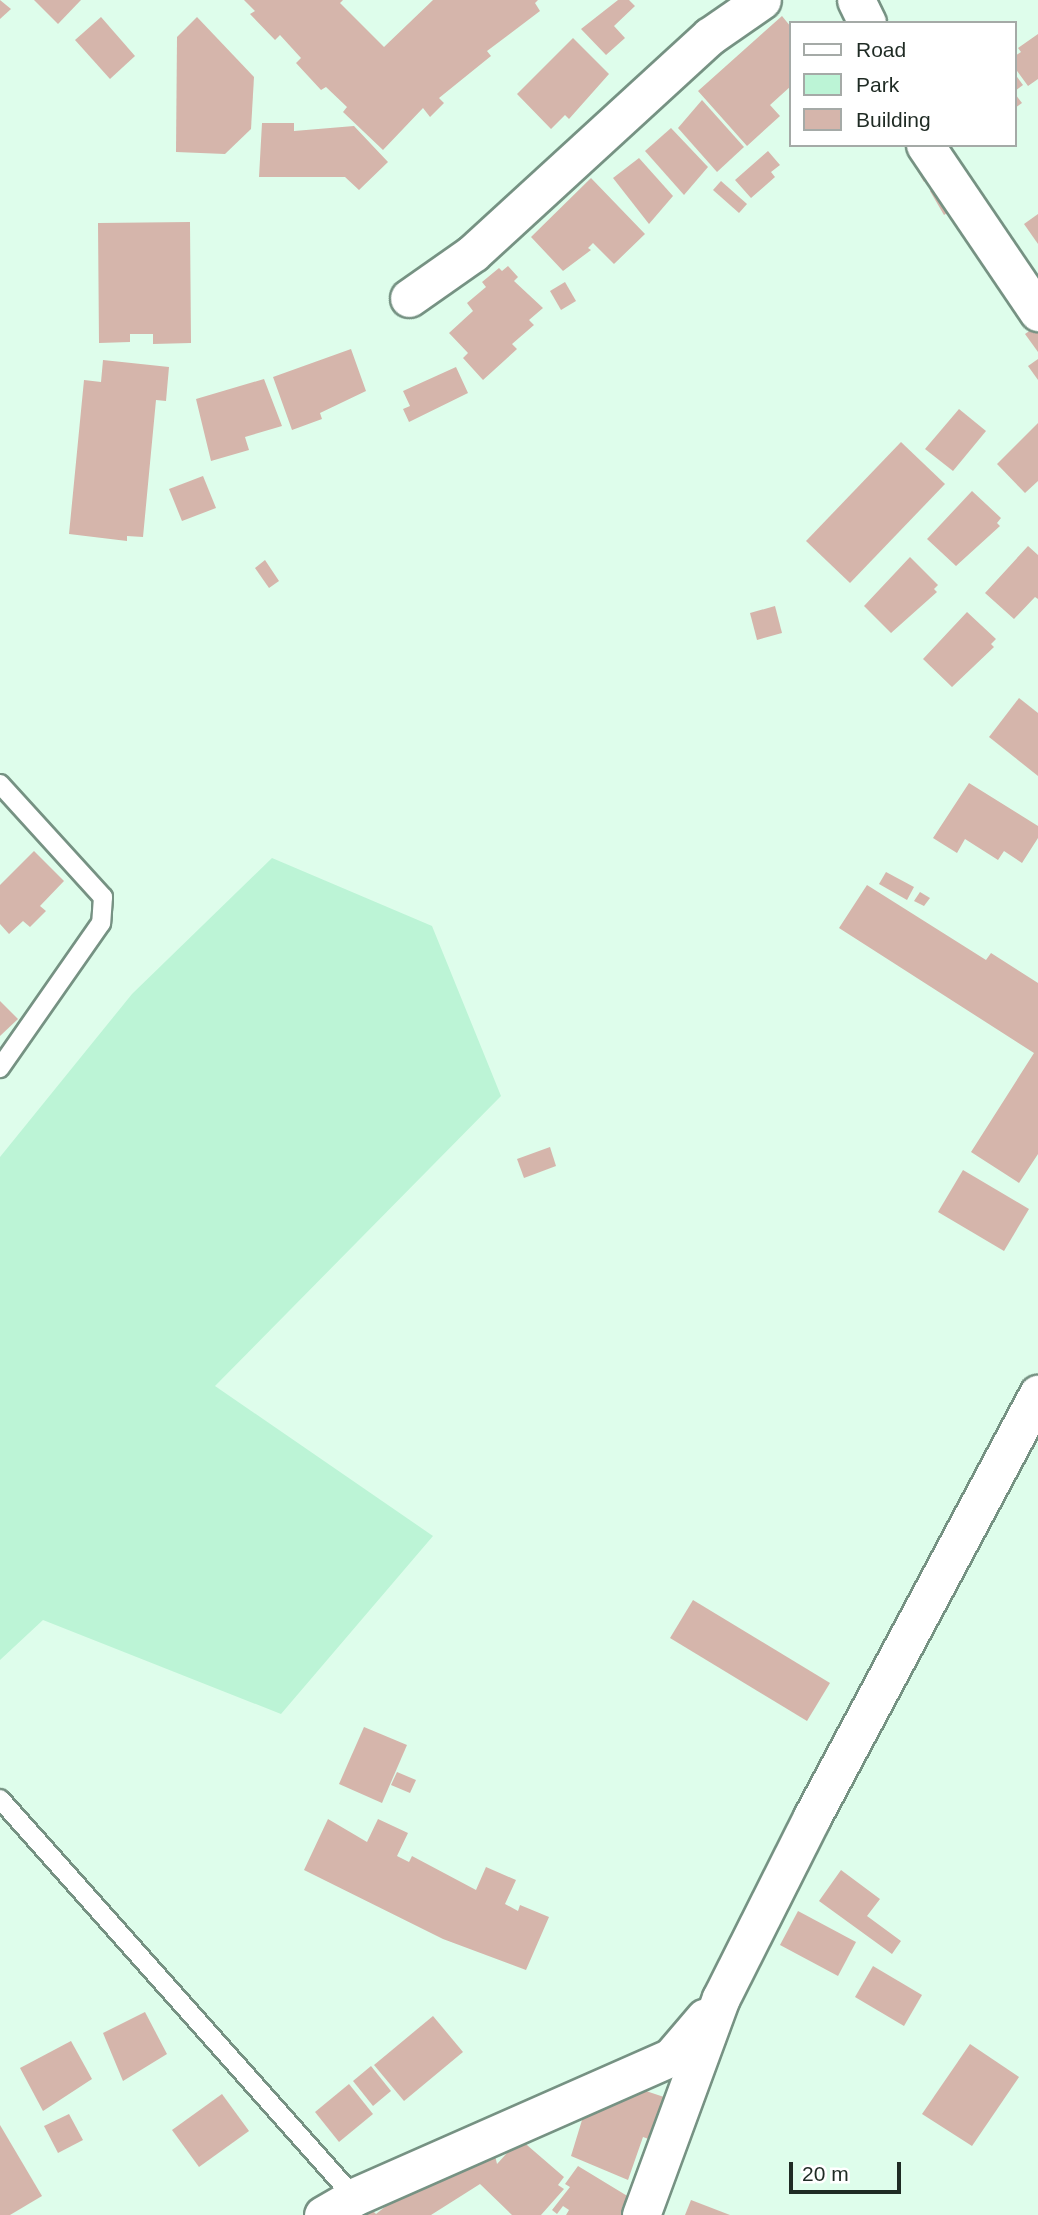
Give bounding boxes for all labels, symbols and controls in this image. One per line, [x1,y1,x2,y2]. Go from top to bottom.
legend [790,21,1017,147]
text: Road [856,38,906,61]
text: Park [856,73,899,96]
text: Building [856,108,931,131]
scale bar [793,2148,905,2192]
text: 20 m [802,2162,849,2185]

